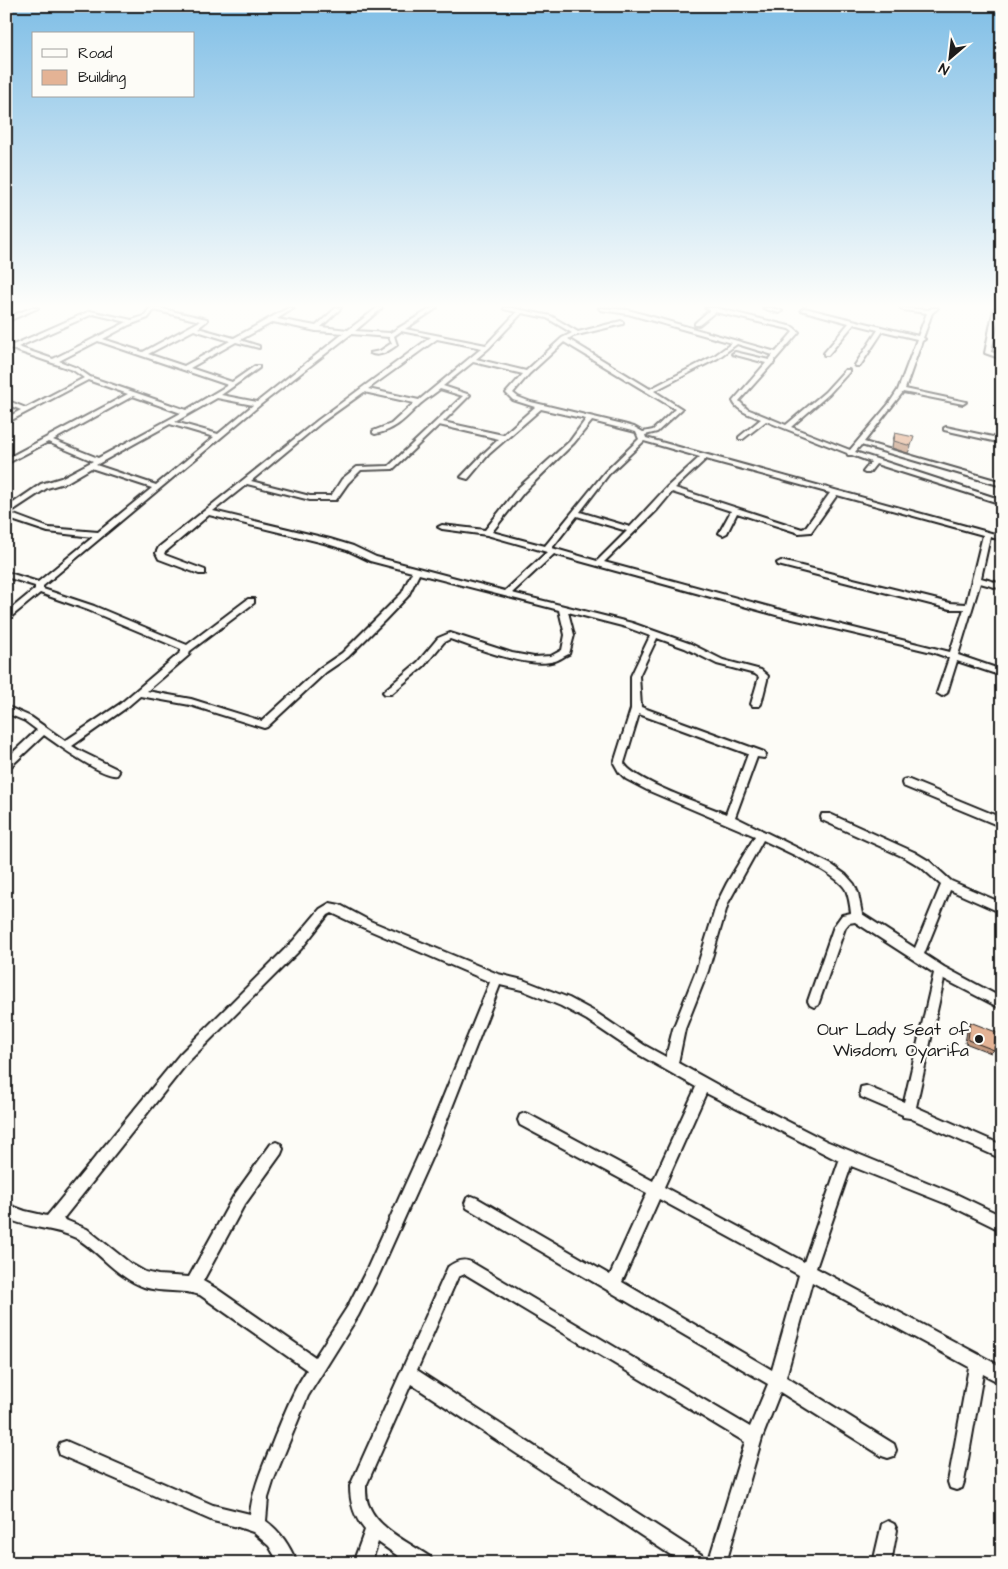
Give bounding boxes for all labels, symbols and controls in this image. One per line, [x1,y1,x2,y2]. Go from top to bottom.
legend [32,32,195,98]
north arrow [926,32,976,82]
text: Road [78,43,113,64]
text: N [936,58,953,79]
text: Building [78,67,126,89]
place label: Our Lady Seat of Wisdom, Oyarifa [817,1017,969,1064]
marker: Our Lady Seat of Wisdom, Oyarifa [973,1033,985,1045]

